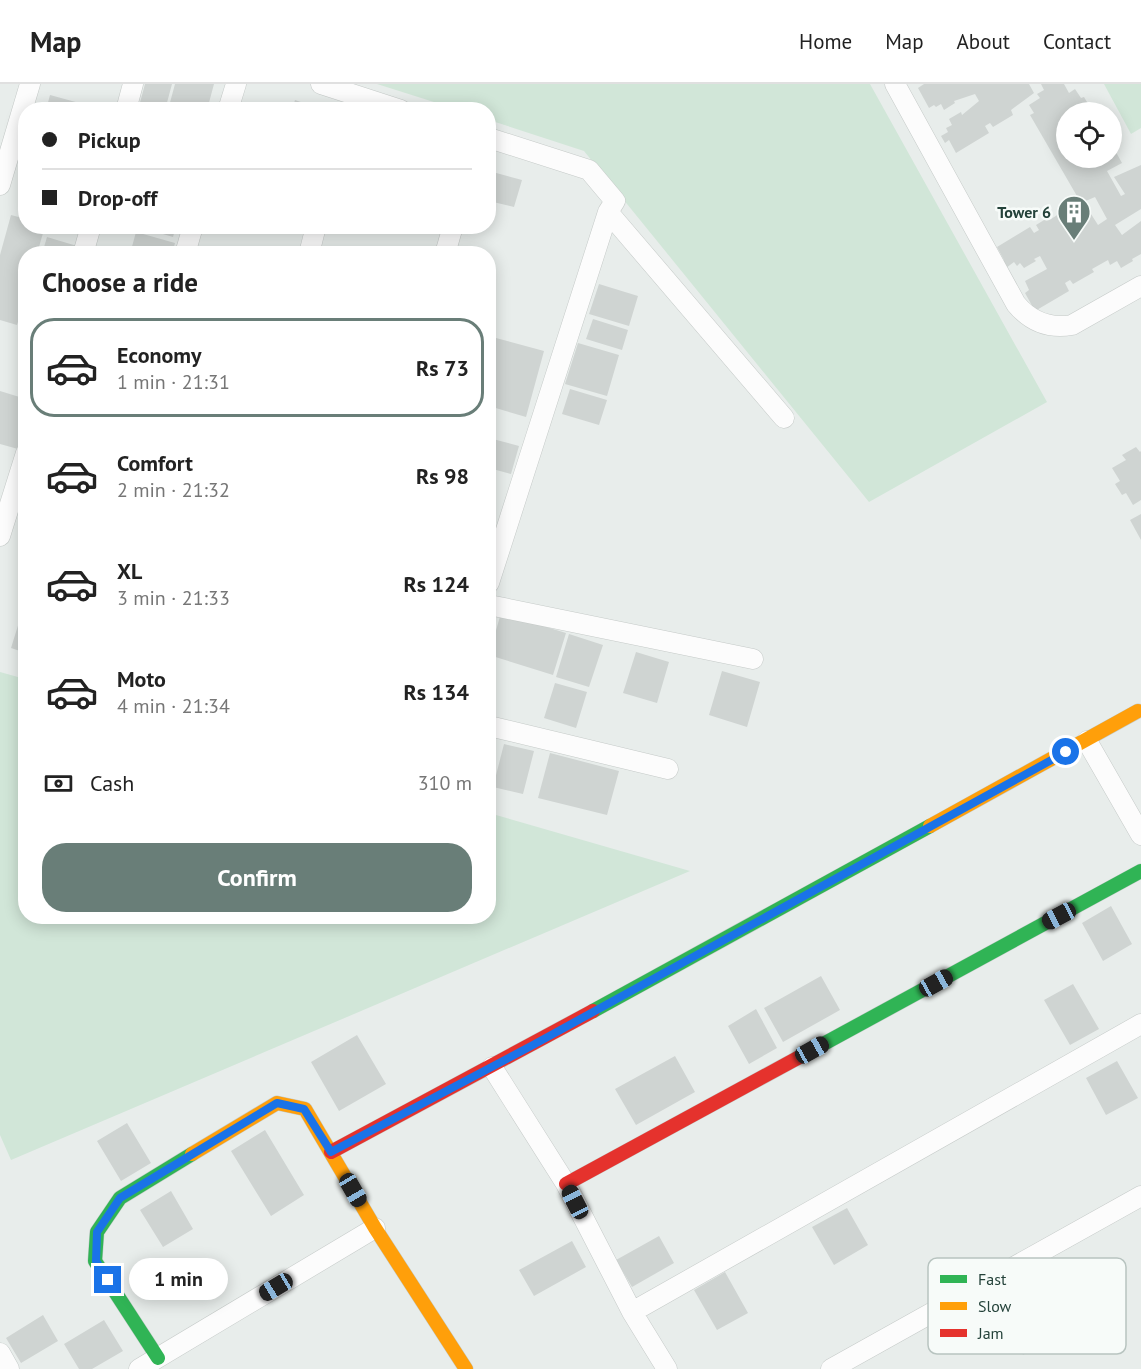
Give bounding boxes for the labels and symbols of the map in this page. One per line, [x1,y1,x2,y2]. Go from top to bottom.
building icon: Tower 6 [1056,194,1092,241]
place label: Tower 6 [997,202,1051,222]
route start [1052,738,1079,765]
car [1039,900,1079,932]
car [916,966,956,1000]
car [792,1033,832,1067]
car [336,1170,370,1210]
car [559,1182,591,1222]
legend [928,1258,1126,1354]
callout: 1 min [129,1259,228,1301]
route end [94,1266,121,1293]
text: Fast [978,1269,1007,1289]
car [256,1270,296,1304]
text: Slow [978,1296,1012,1316]
text: Jam [977,1323,1004,1343]

